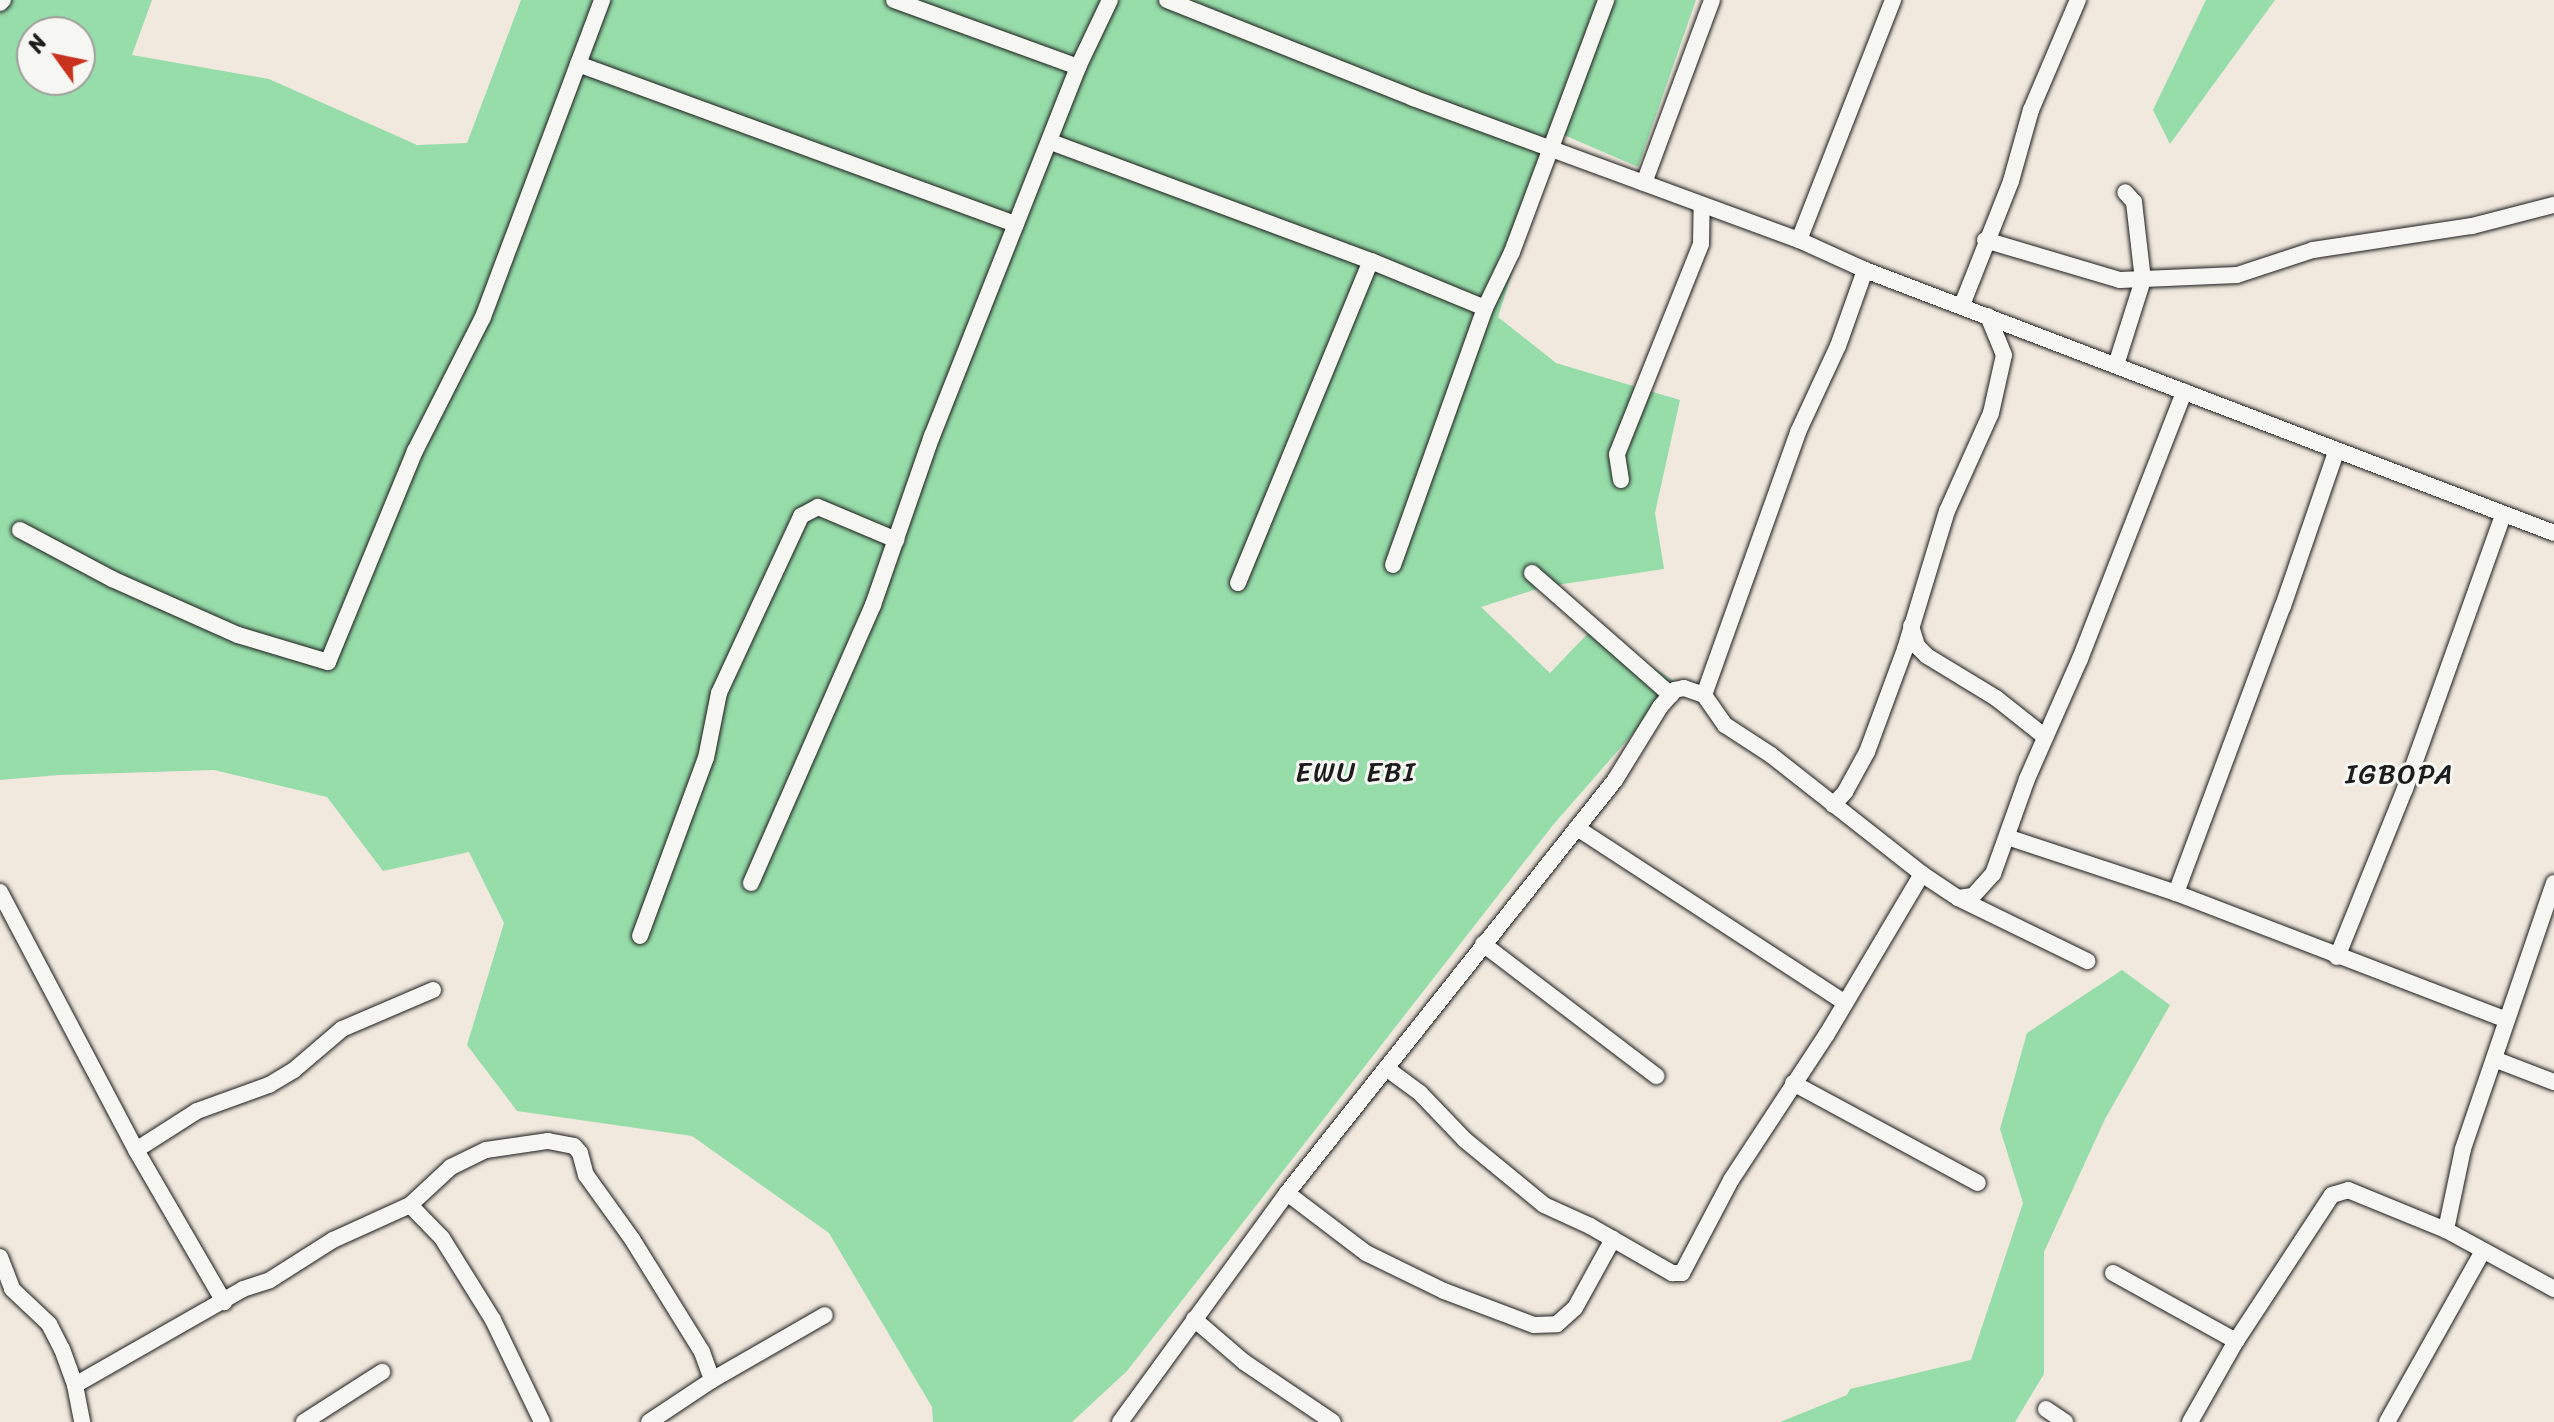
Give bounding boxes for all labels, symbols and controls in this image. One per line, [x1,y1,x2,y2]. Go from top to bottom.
north arrow [16,16,96,96]
text: N [17,27,58,61]
district label: EWU EBI [1297,755,1415,789]
district label: IGBOPA [2345,757,2455,791]

